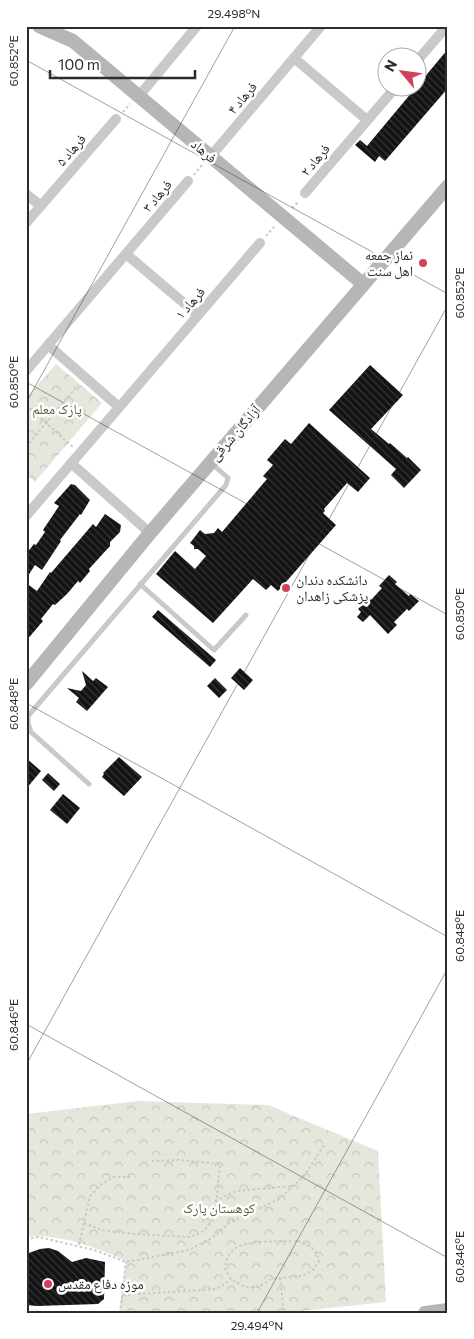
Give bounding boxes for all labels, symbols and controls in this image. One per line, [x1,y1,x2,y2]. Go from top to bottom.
text: 29.498°N [208,6,260,20]
text: 60.852°E [6,35,20,87]
scale bar [50,48,195,80]
north arrow [376,48,426,98]
text: 100 m [58,55,100,73]
text: N [380,57,400,74]
street label: فرهاد ۴ [223,78,261,118]
street label: فرهاد ۵ [52,130,90,170]
street label: فرهاد [187,135,221,167]
street label: فرهاد ۲ [296,140,334,180]
street label: فرهاد ۳ [138,176,176,216]
place label: نماز جمعه اهل سنت [365,246,413,280]
marker: نماز جمعه اهل سنت [417,257,429,269]
text: 60.852°E [452,267,466,319]
street label: فرهاد ۱ [171,283,209,323]
text: 60.850°E [6,356,20,408]
park label: پارک معلم [32,400,82,419]
street label: آزادگان شرقی [206,401,265,465]
place label: دانشکده دندان پزشکی زاهدان [296,571,369,605]
marker: دانشکده دندان پزشکی زاهدان [280,582,292,594]
text: 60.850°E [452,588,466,640]
text: 60.848°E [6,678,20,730]
text: 60.848°E [452,910,466,962]
text: 60.846°E [6,999,20,1051]
park label: کوهستان پارک [183,1199,255,1217]
text: 60.846°E [452,1231,466,1283]
place label: موزه دفاع مقدس [58,1275,144,1294]
marker: موزه دفاع مقدس [42,1278,54,1290]
text: 29.494°N [231,1318,283,1332]

